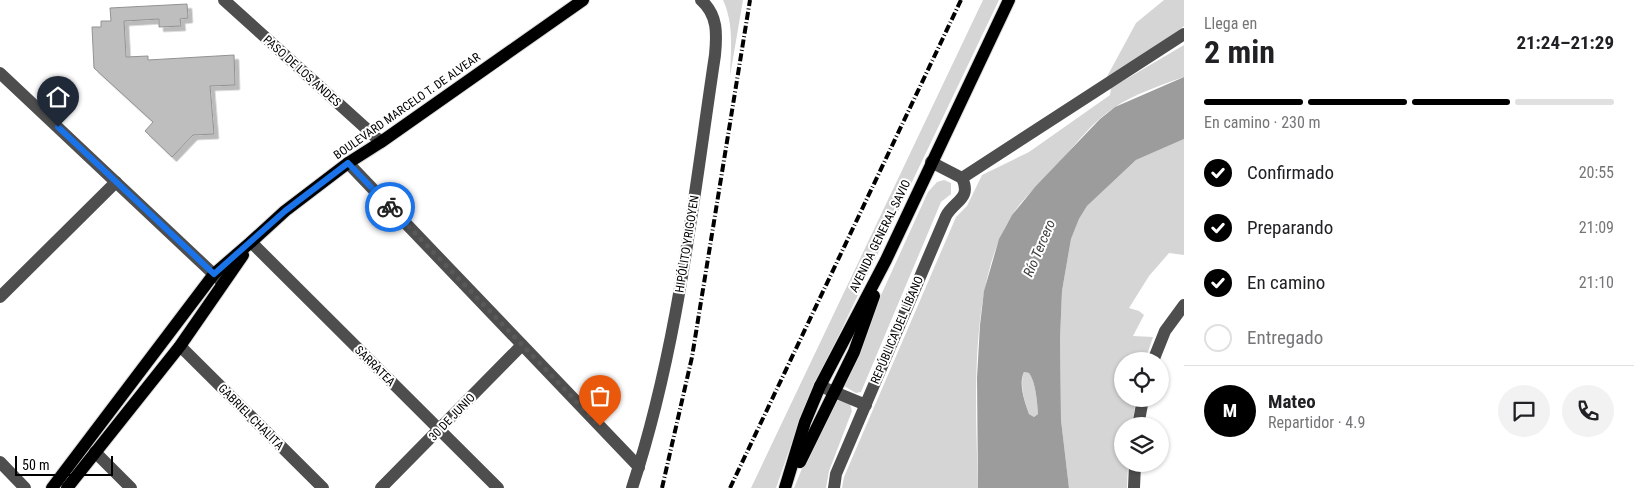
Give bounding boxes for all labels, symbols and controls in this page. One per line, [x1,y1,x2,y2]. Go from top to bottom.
text: Llega en [1204,14,1257,33]
text: 21:24–21:29 [1516,31,1614,54]
street label: PASO DE LOS ANDES [260,33,344,109]
text: 2 min [1204,33,1275,71]
street label: BOULEVARD MARCELO T. DE ALVEAR [331,50,483,162]
pin [37,76,79,127]
icon: home [44,83,72,111]
text: En camino · 230 m [1204,113,1321,132]
icon: check [1204,159,1232,187]
text: Confirmado [1247,161,1334,184]
text: 20:55 [1579,163,1614,182]
street label: AVENIDA GENERAL SAVIO [847,177,913,295]
courier [365,182,415,232]
icon: bike [376,193,404,221]
street label: HIPÓLITO YRIGOYEN [671,194,702,294]
icon: check [1204,214,1232,242]
text: Preparando [1247,216,1333,239]
water label: Río Tercero [1020,217,1058,279]
text: 21:09 [1579,218,1614,237]
icon: check [1204,269,1232,297]
text: En camino [1247,271,1325,294]
text: 21:10 [1579,273,1614,292]
street label: REPÚBLICA DEL LÍBANO [867,274,926,386]
text: Entregado [1247,326,1323,349]
street label: SARRATEA [352,343,398,389]
map controls [1114,352,1169,472]
button: locate [1114,352,1169,407]
pin [579,375,621,426]
street label: GABRIEL CHALITA [215,381,287,453]
icon: bag [586,382,614,410]
button: chat [1498,385,1550,437]
button: phone [1562,385,1614,437]
street label: 30 DE JUNIO [426,390,478,444]
text: Mateo [1268,390,1316,413]
text: M [1223,399,1237,422]
text: Repartidor · 4.9 [1268,413,1365,432]
button: layers [1114,417,1169,472]
scale bar [15,453,112,476]
text: 50 m [22,457,50,473]

